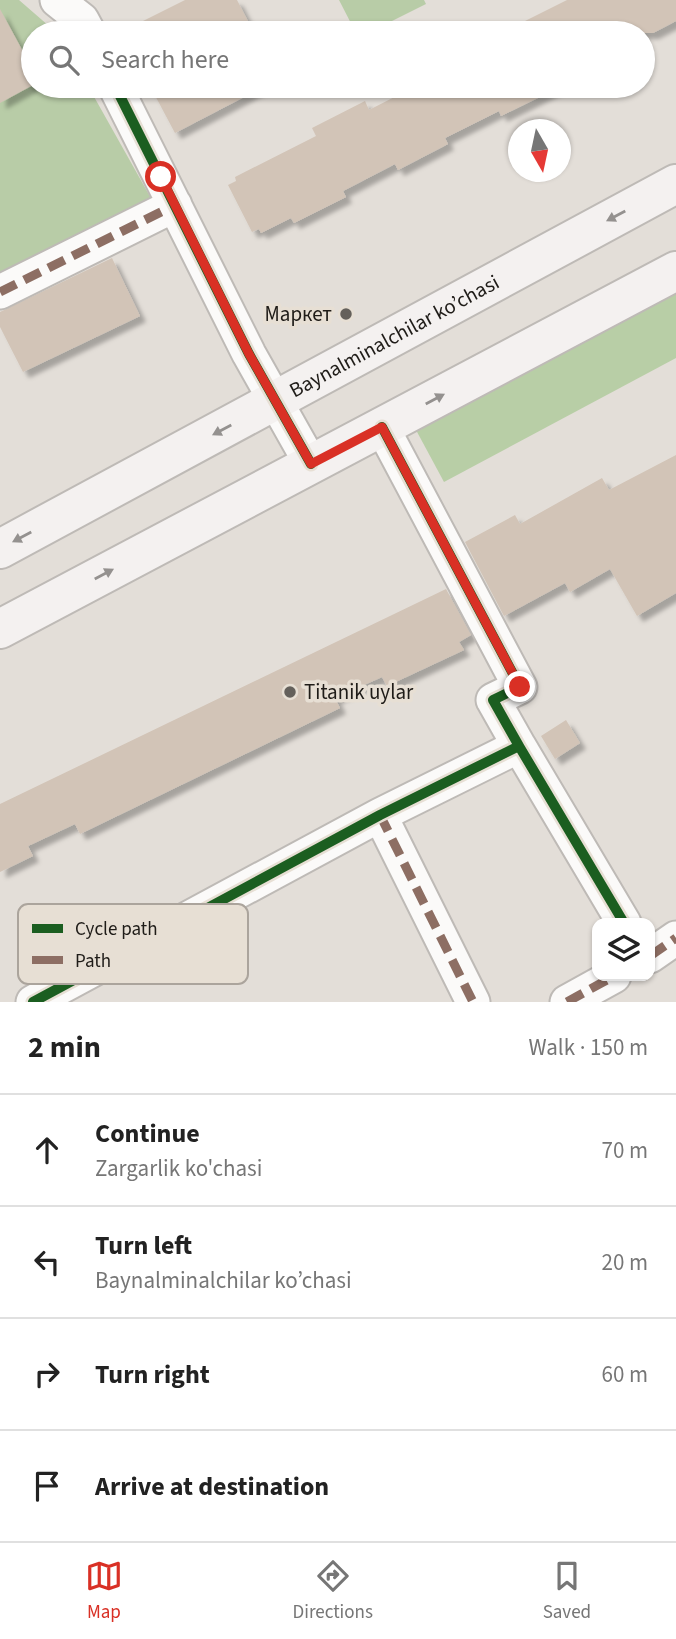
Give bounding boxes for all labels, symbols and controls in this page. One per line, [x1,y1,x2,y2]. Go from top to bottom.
search box [21,21,655,98]
icon: search [45,41,83,79]
text: Search here [101,41,229,78]
north arrow [508,119,571,182]
route start [145,161,176,192]
one-way arrow [606,211,626,222]
street label: Baynalminalchilar ko’chasi [284,267,504,405]
place label: Маркет [265,299,332,329]
marker: Маркет [338,306,354,322]
one-way arrow [425,393,445,405]
one-way arrow [212,424,232,435]
one-way arrow [11,531,31,543]
one-way arrow [94,568,113,580]
route end [504,671,535,702]
place label: Titanik uylar [304,677,414,707]
marker: Titanik uylar [282,684,298,700]
legend [18,904,248,984]
text: Cycle path [75,916,157,943]
map controls [592,918,655,981]
button: layers [592,918,655,981]
text: Path [75,948,111,975]
text: 2 min [28,1026,101,1069]
text: Walk · 150 m [529,1031,648,1064]
text: Continue [95,1115,200,1152]
icon: ahead [28,1131,66,1169]
text: 70 m [601,1134,648,1167]
text: Zargarlik ko'chasi [95,1152,262,1185]
text: Turn left [95,1227,192,1264]
icon: left [28,1243,66,1281]
text: 20 m [601,1246,648,1279]
text: Baynalminalchilar ko’chasi [95,1264,352,1297]
icon: right [28,1355,66,1393]
text: Turn right [95,1356,210,1393]
text: 60 m [601,1358,648,1391]
icon: arrive [28,1467,66,1505]
text: Arrive at destination [95,1468,329,1505]
tab: Map [85,1557,123,1626]
tab: Directions [293,1557,373,1626]
tab: Saved [543,1557,591,1626]

